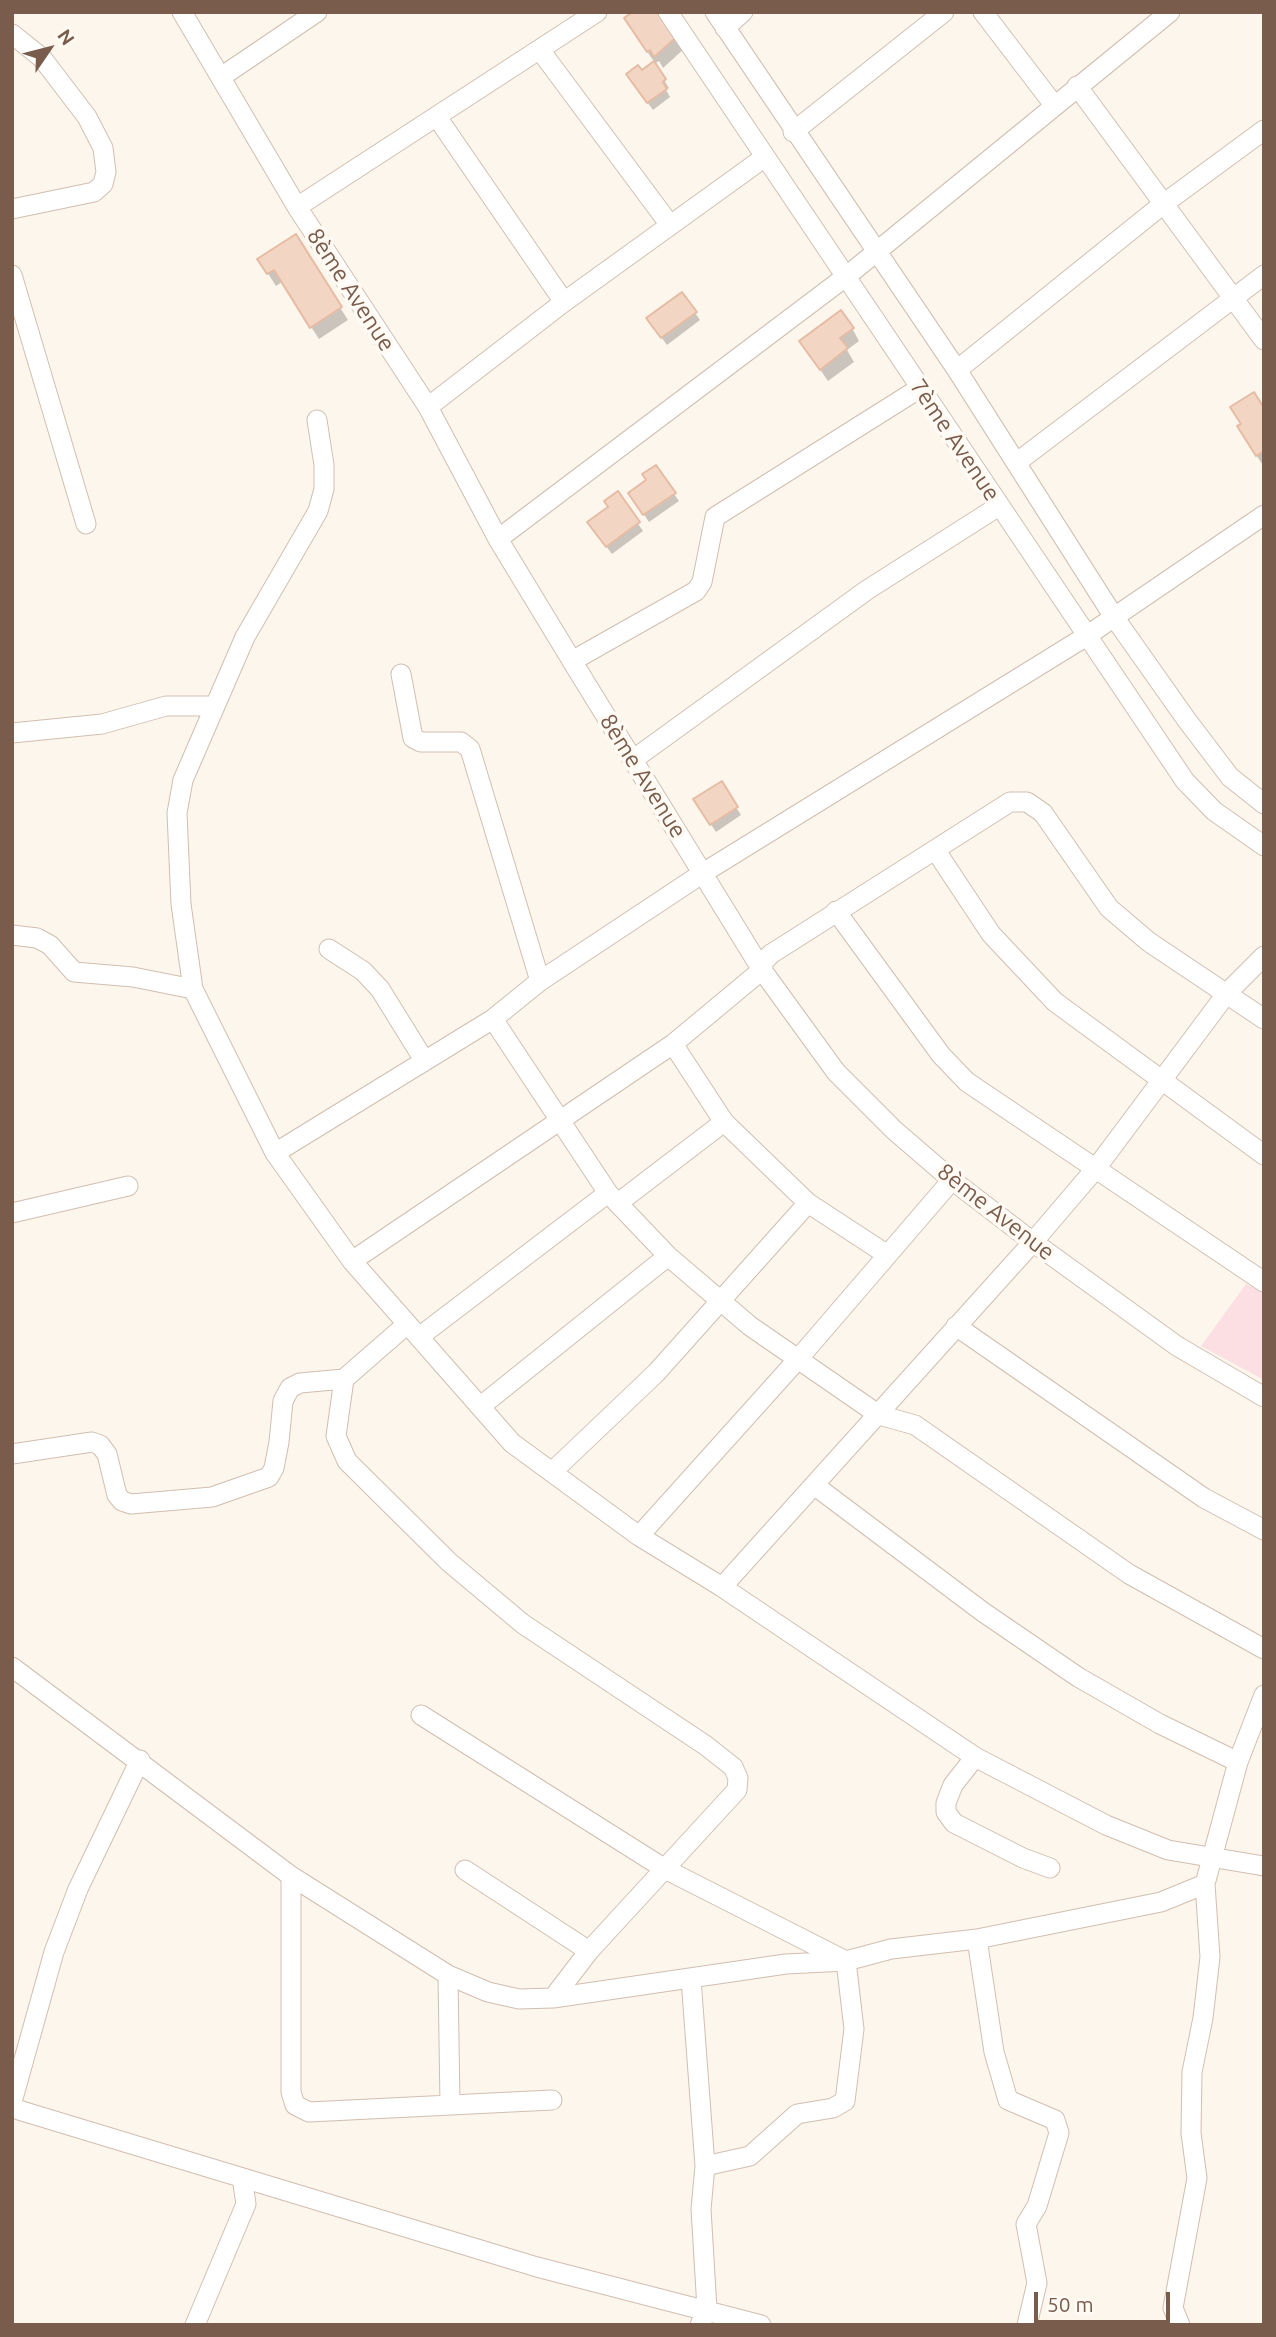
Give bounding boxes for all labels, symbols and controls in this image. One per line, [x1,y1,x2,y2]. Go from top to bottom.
north arrow [14,14,84,84]
text: N [53,25,79,49]
street label: 8ème Avenue [301,223,401,357]
street label: 7ème Avenue [904,374,1006,506]
street label: 8ème Avenue [594,709,692,843]
street label: 8ème Avenue [932,1158,1060,1266]
scale bar [1038,2278,1174,2322]
text: 50 m [1047,2292,1094,2316]

